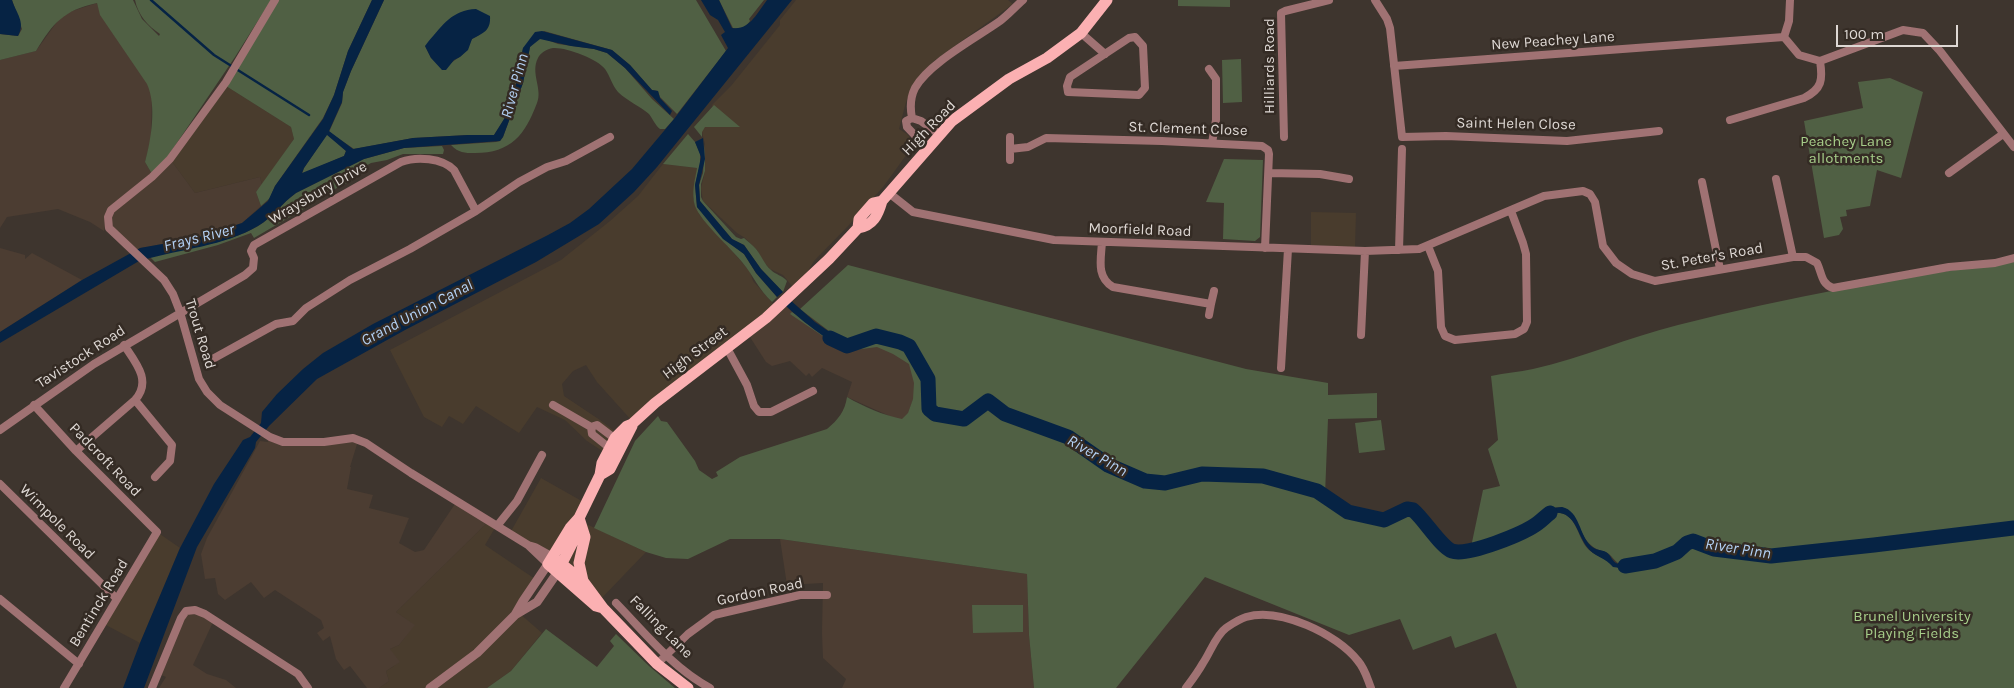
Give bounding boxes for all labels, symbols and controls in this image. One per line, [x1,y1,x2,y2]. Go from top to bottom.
scale bar [1839,15,1962,47]
street label: Hilliards Road [1261,18,1279,114]
text: 100 m [1844,25,1884,43]
street label: New Peachey Lane [1491,28,1615,54]
water label: River Pinn [497,51,533,121]
street label: High Road [898,97,960,159]
street label: Saint Helen Close [1456,114,1576,134]
street label: St. Clement Close [1128,118,1248,140]
park label: Peachey Lane allotments [1800,133,1892,168]
street label: Wraysbury Drive [266,158,370,228]
street label: Moorfield Road [1088,219,1192,241]
water label: Frays River [162,220,236,256]
street label: St. Peter's Road [1659,239,1765,275]
water label: Grand Union Canal [358,276,476,350]
street label: Trout Road [181,297,219,371]
street label: Tavistock Road [33,322,129,392]
street label: High Street [659,323,731,383]
street label: Padcroft Road [65,419,145,501]
water label: River Pinn [1063,431,1131,481]
street label: Wimpole Road [16,481,98,563]
water label: River Pinn [1704,534,1772,564]
street label: Bentinck Road [66,556,132,650]
street label: Gordon Road [715,574,805,610]
street label: Falling Lane [626,592,696,662]
park label: Brunel University Playing Fields [1853,608,1971,643]

